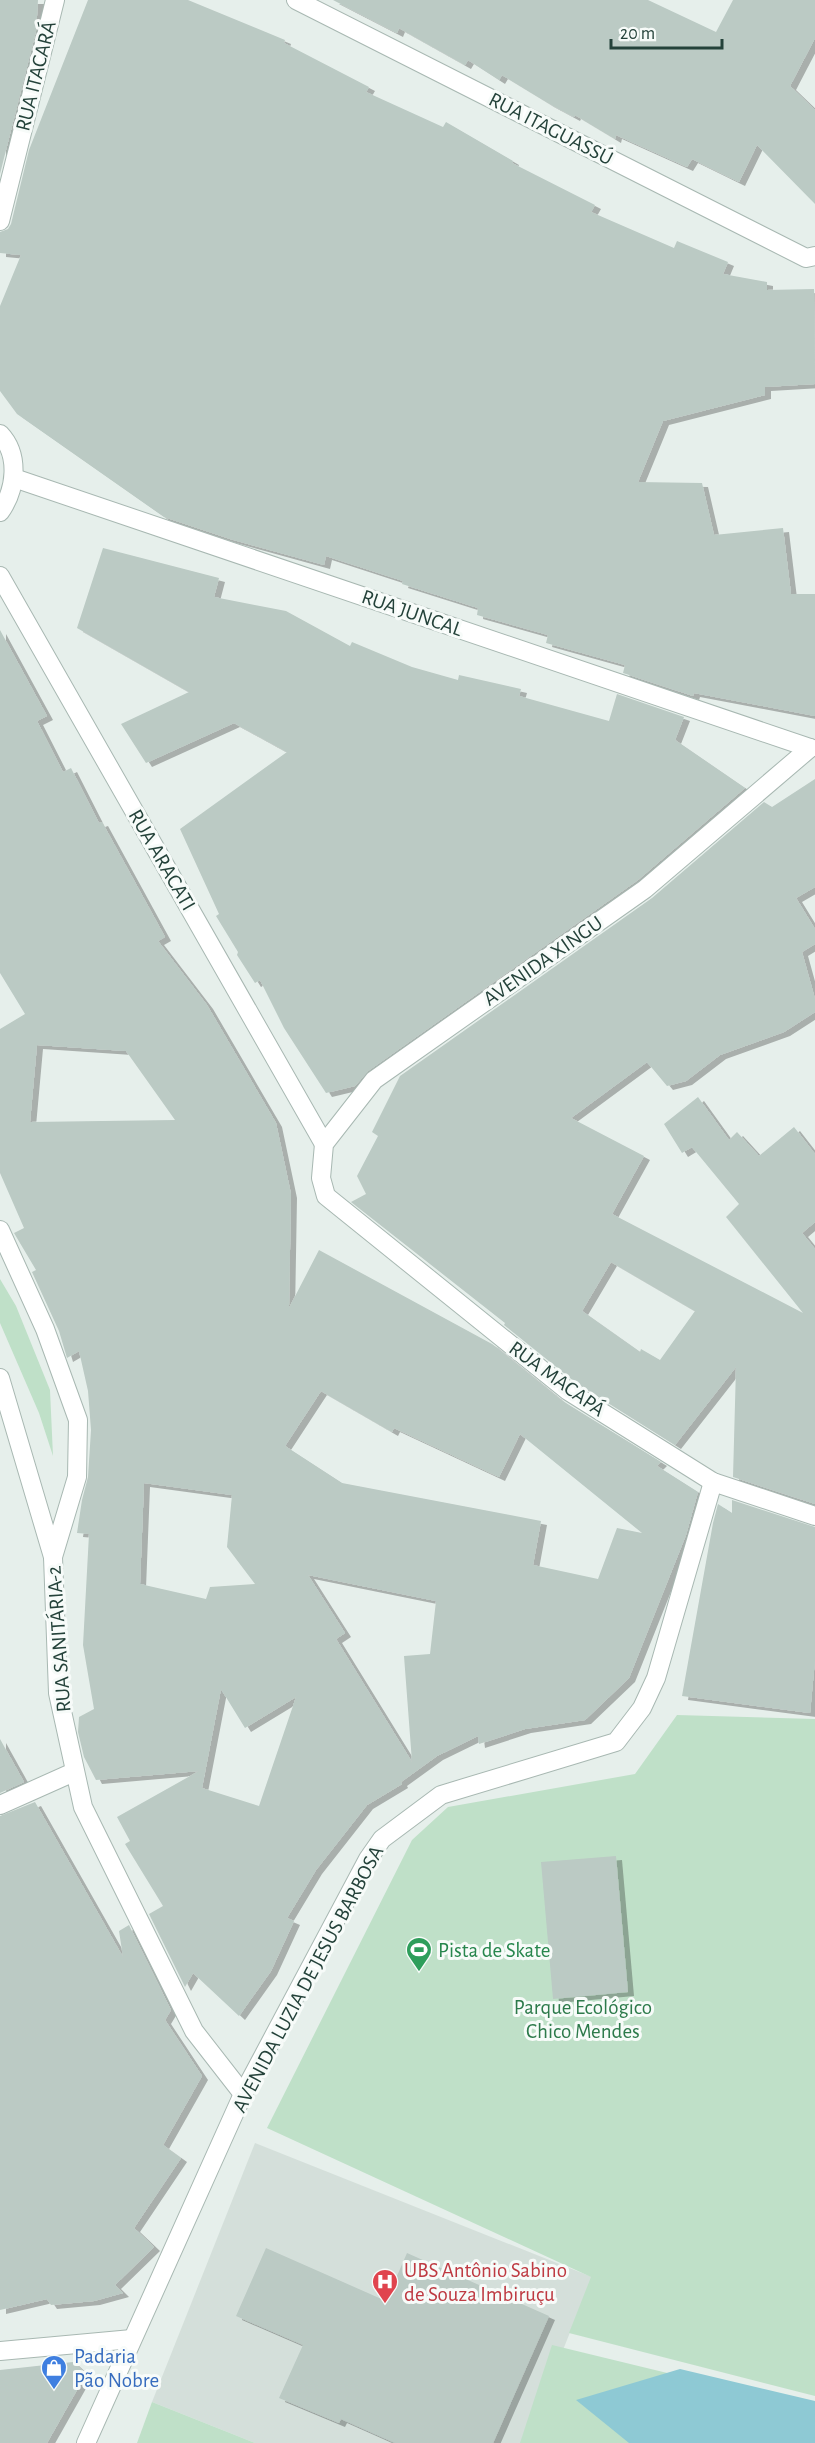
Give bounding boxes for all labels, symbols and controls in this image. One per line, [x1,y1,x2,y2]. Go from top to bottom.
scale bar [611,12,722,50]
street label: RUA ITACARÁ [10,18,60,133]
text: 20 m [620,25,655,43]
street label: RUA ITAGUASSÚ [485,87,617,169]
street label: RUA JUNCAL [359,586,465,640]
street label: RUA ARACATI [125,806,199,914]
street label: AVENIDA XINGU [480,912,606,1010]
street label: RUA MACAPÁ [505,1336,610,1421]
street label: RUA SANITÁRIA-2 [41,1565,75,1713]
street label: AVENIDA LUZIA DE JESUS BARBOSA [229,1842,387,2116]
sports icon: Pista de Skate [404,1935,434,1973]
place label: Pista de Skate [438,1940,550,1961]
park label: Parque Ecológico Chico Mendes [514,1997,652,2042]
place label: UBS Antônio Sabino de Souza Imbiruçu [404,2260,567,2305]
hospital icon: UBS Antônio Sabino de Souza Imbiruçu [370,2267,400,2305]
place label: Padaria Pão Nobre [74,2346,159,2391]
shop icon: Padaria Pão Nobre [39,2353,69,2391]

